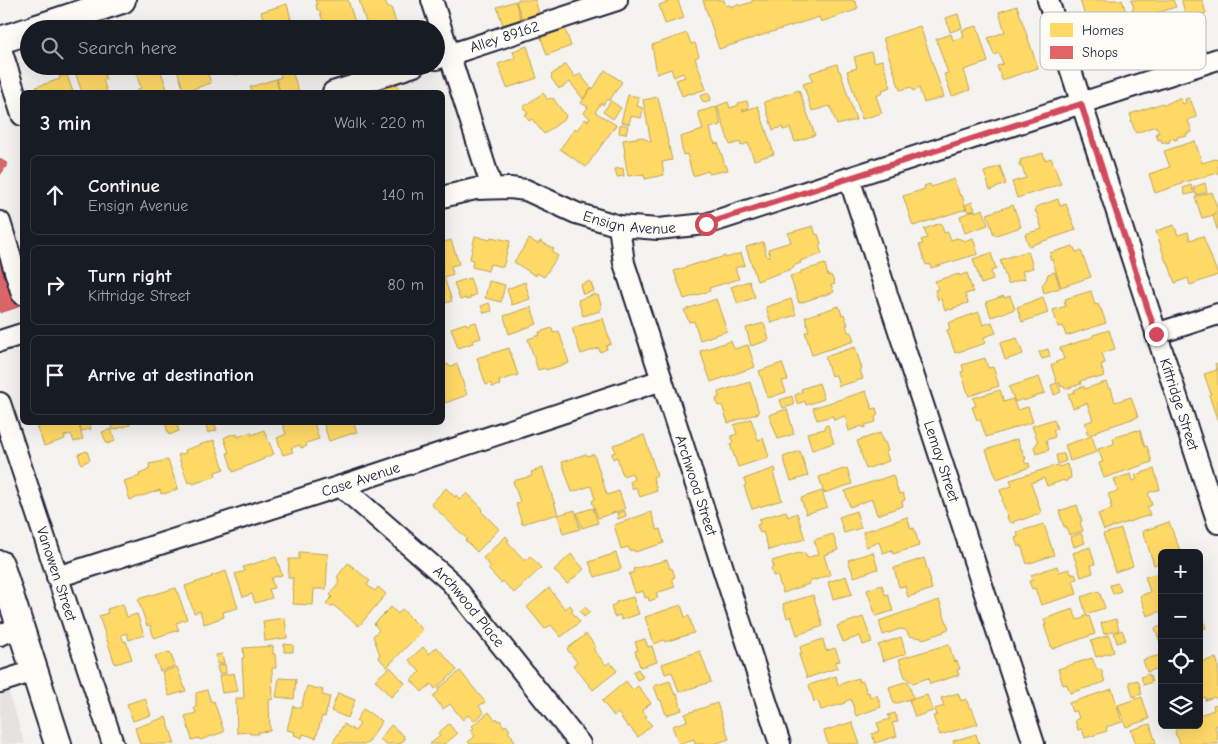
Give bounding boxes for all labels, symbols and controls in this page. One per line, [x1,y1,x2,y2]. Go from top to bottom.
legend [1040,12,1206,70]
street label: Alley 89162 [467,17,542,56]
search box [20,20,445,75]
text: Homes [1082,22,1124,39]
icon: search [38,34,66,62]
text: Search here [78,37,177,59]
text: Shops [1082,44,1118,61]
text: 3 min [40,111,91,135]
text: Walk · 220 m [334,114,425,132]
text: Continue [88,175,160,197]
icon: ahead [41,181,69,209]
text: 140 m [382,186,424,204]
text: Ensign Avenue [88,197,188,215]
street label: Ensign Avenue [581,207,677,238]
route start [695,213,718,236]
text: Turn right [88,265,172,287]
icon: right [41,271,69,299]
text: 80 m [387,276,424,294]
text: Kittridge Street [88,287,190,305]
route end [1145,323,1168,346]
street label: Kittridge Street [1156,356,1203,453]
icon: arrive [41,361,69,389]
text: Arrive at destination [88,364,254,386]
street label: Lemay Street [920,418,963,505]
street label: Archwood Street [671,433,721,538]
street label: Case Avenue [319,458,403,501]
street label: Vanowen Street [33,524,81,624]
map controls [1158,549,1203,729]
button: + [1158,549,1203,594]
street label: Archwood Place [430,562,509,651]
button: − [1158,594,1203,639]
button: locate [1158,639,1203,684]
button: layers [1158,684,1203,729]

